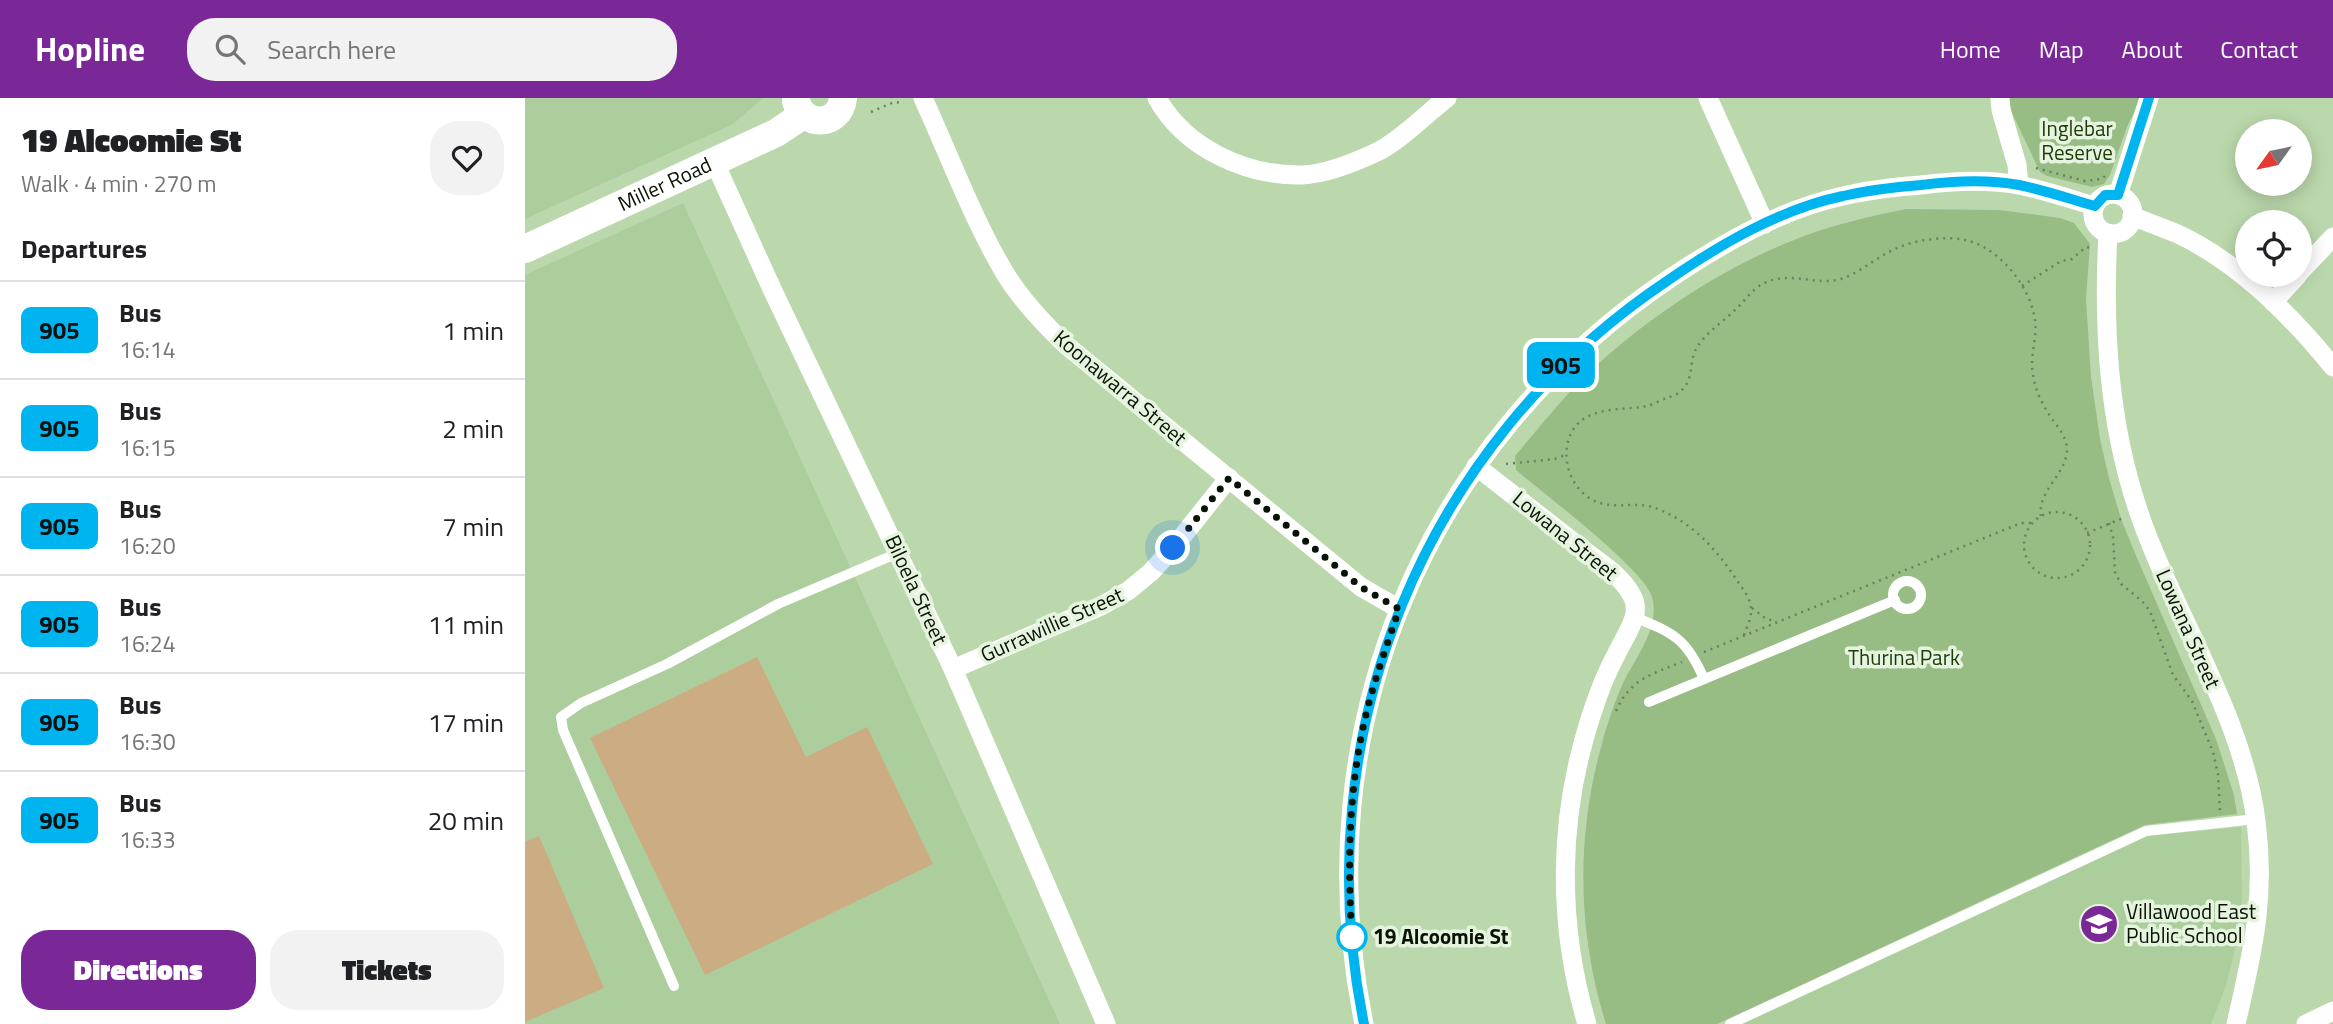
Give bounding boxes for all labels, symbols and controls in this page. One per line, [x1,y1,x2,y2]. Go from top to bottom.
search box [187,18,677,81]
text: Hopline [35,24,145,74]
icon: search [211,30,249,68]
text: Search here [267,30,396,69]
text: Home [1940,31,2001,67]
text: Map [2039,31,2084,67]
text: About [2122,31,2182,67]
text: Contact [2220,31,2298,67]
park label: Inglebar Reserve [2041,112,2113,168]
text: 19 Alcoomie St [21,115,241,165]
north arrow [2235,119,2312,196]
map controls [2235,119,2312,287]
button: heart [430,121,504,195]
street label: Miller Road [612,148,716,219]
text: Walk · 4 min · 270 m [21,166,217,201]
button: locate [2235,210,2312,287]
text: Departures [21,229,147,268]
text: Bus [119,293,161,332]
text: 1 min [442,311,504,350]
text: 905 [39,312,80,348]
street label: Koonawarra Street [1047,322,1195,453]
text: 16:14 [119,332,176,367]
line badge: 905 [1521,342,1601,388]
text: 905 [1541,347,1581,383]
text: Bus [119,391,161,430]
text: 2 min [442,409,504,448]
text: 905 [39,410,80,446]
text: 16:15 [119,430,176,465]
street label: Lowana Street [1506,483,1626,588]
text: Bus [119,489,161,528]
text: 7 min [442,507,504,546]
text: 905 [39,508,80,544]
text: 16:20 [119,528,176,563]
street label: Biloela Street [877,529,957,650]
your location [1155,530,1190,565]
street label: Lowana Street [2148,564,2230,694]
street label: Gurrawillie Street [975,578,1129,670]
text: Bus [119,587,161,626]
text: 11 min [428,605,504,644]
text: 905 [39,606,80,642]
text: 16:24 [119,626,176,661]
park label: Thurina Park [1848,641,1960,673]
text: Bus [119,685,161,724]
text: 17 min [428,703,504,742]
text: 905 [39,704,80,740]
text: 16:30 [119,724,176,759]
text: Bus [119,783,161,822]
text: 20 min [428,801,504,840]
text: 905 [39,802,80,838]
text: 16:33 [119,822,176,857]
place label: Villawood East Public School [2126,895,2257,951]
school or university icon: Villawood East Public School [2078,903,2120,945]
place label: 19 Alcoomie St [1373,920,1509,952]
marker: 19 Alcoomie St [1337,922,1367,952]
button: Directions [21,930,256,1010]
button: Tickets [270,930,504,1010]

